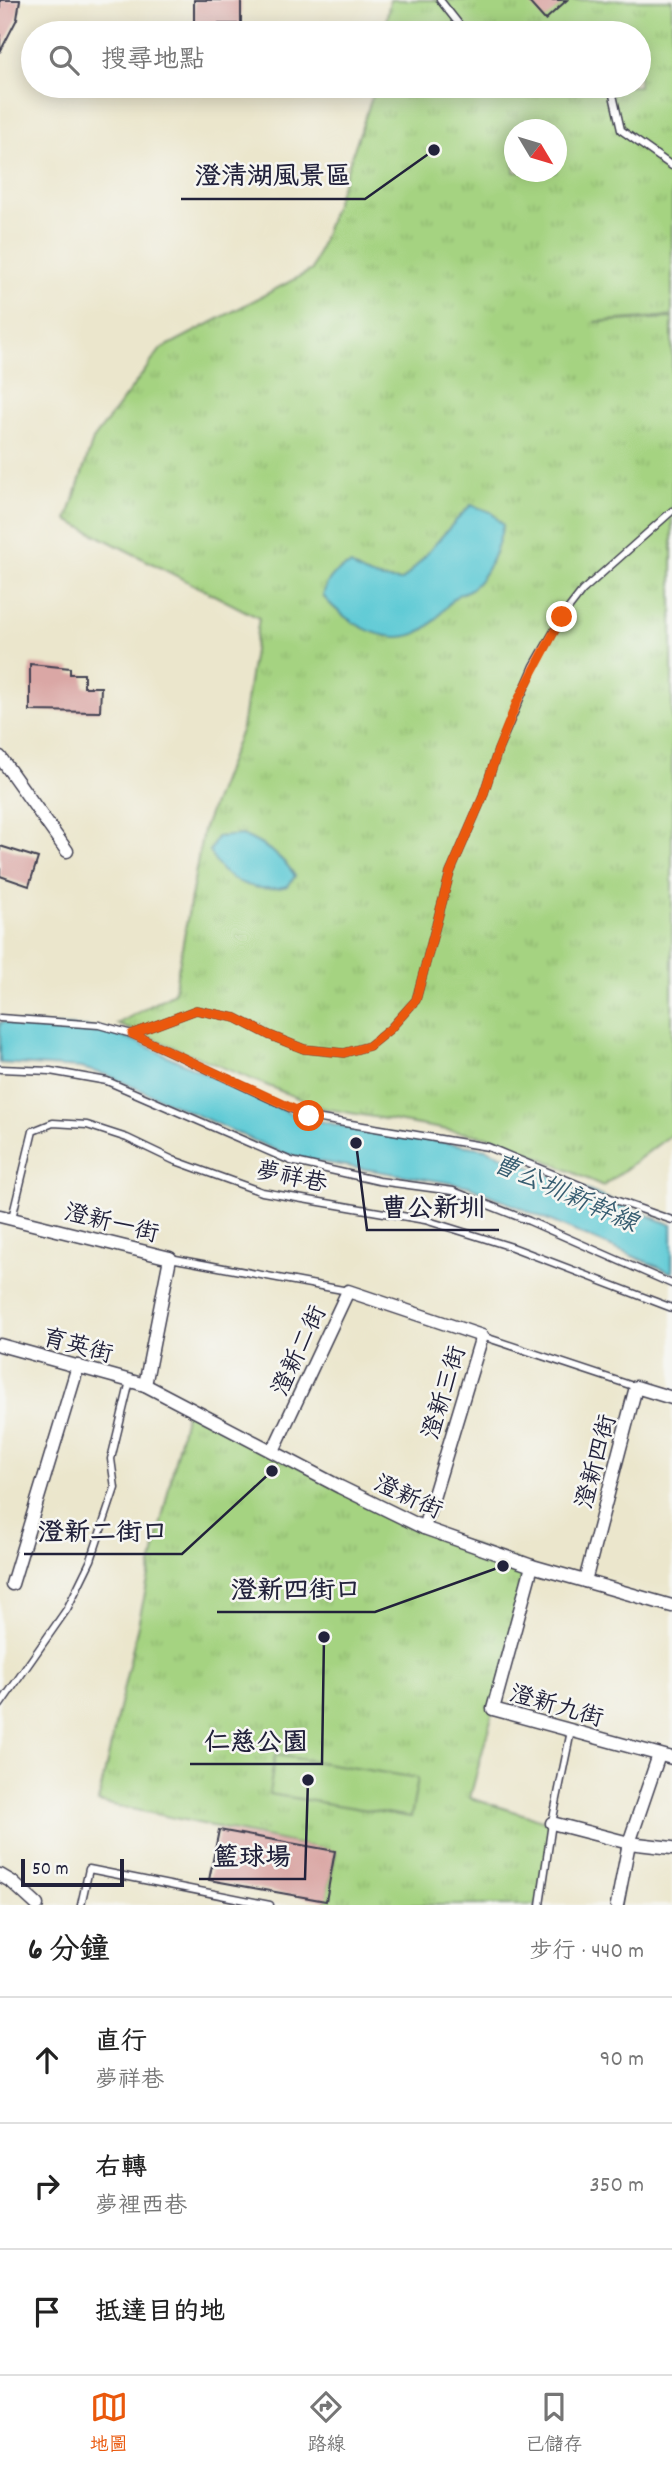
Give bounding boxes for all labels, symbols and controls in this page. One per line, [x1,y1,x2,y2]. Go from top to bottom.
search box [21,21,651,98]
icon: search [45,41,83,79]
text: 搜尋地點 [101,43,205,80]
north arrow [504,119,567,182]
callout: 澄清湖風景區 [181,152,365,199]
text: 澄清湖風景區 [195,160,351,197]
route end [546,601,577,632]
route start [293,1100,324,1131]
water label: 曹公圳新幹線 [486,1147,645,1245]
street label: 夢祥巷 [253,1155,330,1203]
callout: 曹公新圳 [367,1183,499,1230]
text: 曹公新圳 [381,1192,485,1229]
street label: 澄新一街 [61,1197,162,1253]
street label: 澄新二街 [265,1301,336,1402]
street label: 育英街 [38,1322,116,1374]
street label: 澄新三街 [416,1342,476,1444]
street label: 澄新四街 [569,1411,627,1513]
street label: 澄新街 [368,1468,448,1529]
callout: 澄新二街口 [24,1507,182,1554]
text: 澄新二街口 [38,1516,168,1553]
callout: 澄新四街口 [217,1565,375,1612]
text: 澄新四街口 [231,1574,361,1611]
street label: 澄新九街 [505,1678,607,1737]
callout: 仁慈公園 [190,1717,322,1764]
text: 仁慈公園 [204,1726,308,1763]
callout: 籃球場 [199,1832,305,1879]
text: 籃球場 [213,1841,291,1878]
scale bar [21,1856,124,1888]
text: 50 m [32,1857,69,1884]
text: 6 分鐘 [28,1931,110,1974]
text: 步行 · 440 m [530,1936,644,1969]
text: 直行 [95,2025,147,2062]
icon: ahead [28,2041,66,2079]
text: 90 m [600,2044,644,2077]
text: 夢祥巷 [95,2065,164,2098]
text: 右轉 [95,2151,147,2188]
icon: right [28,2167,66,2205]
text: 350 m [590,2170,644,2203]
text: 夢裡西巷 [95,2191,187,2224]
icon: arrive [28,2293,66,2331]
text: 抵達目的地 [95,2295,225,2332]
tab: 地圖 [90,2388,128,2460]
tab: 路線 [307,2388,345,2460]
tab: 已儲存 [525,2388,582,2460]

